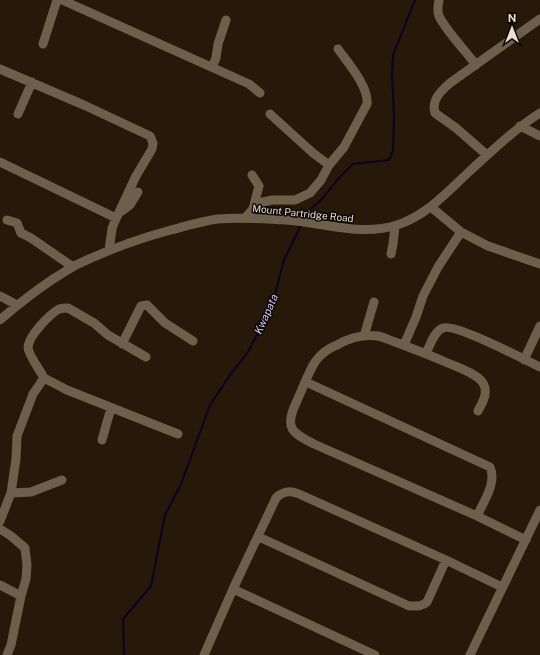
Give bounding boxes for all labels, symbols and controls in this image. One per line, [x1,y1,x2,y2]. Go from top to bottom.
north arrow [492,8,532,48]
text: N [508,12,516,24]
street label: Mount Partridge Road [252,202,354,224]
water label: Kwapata [252,292,280,336]

